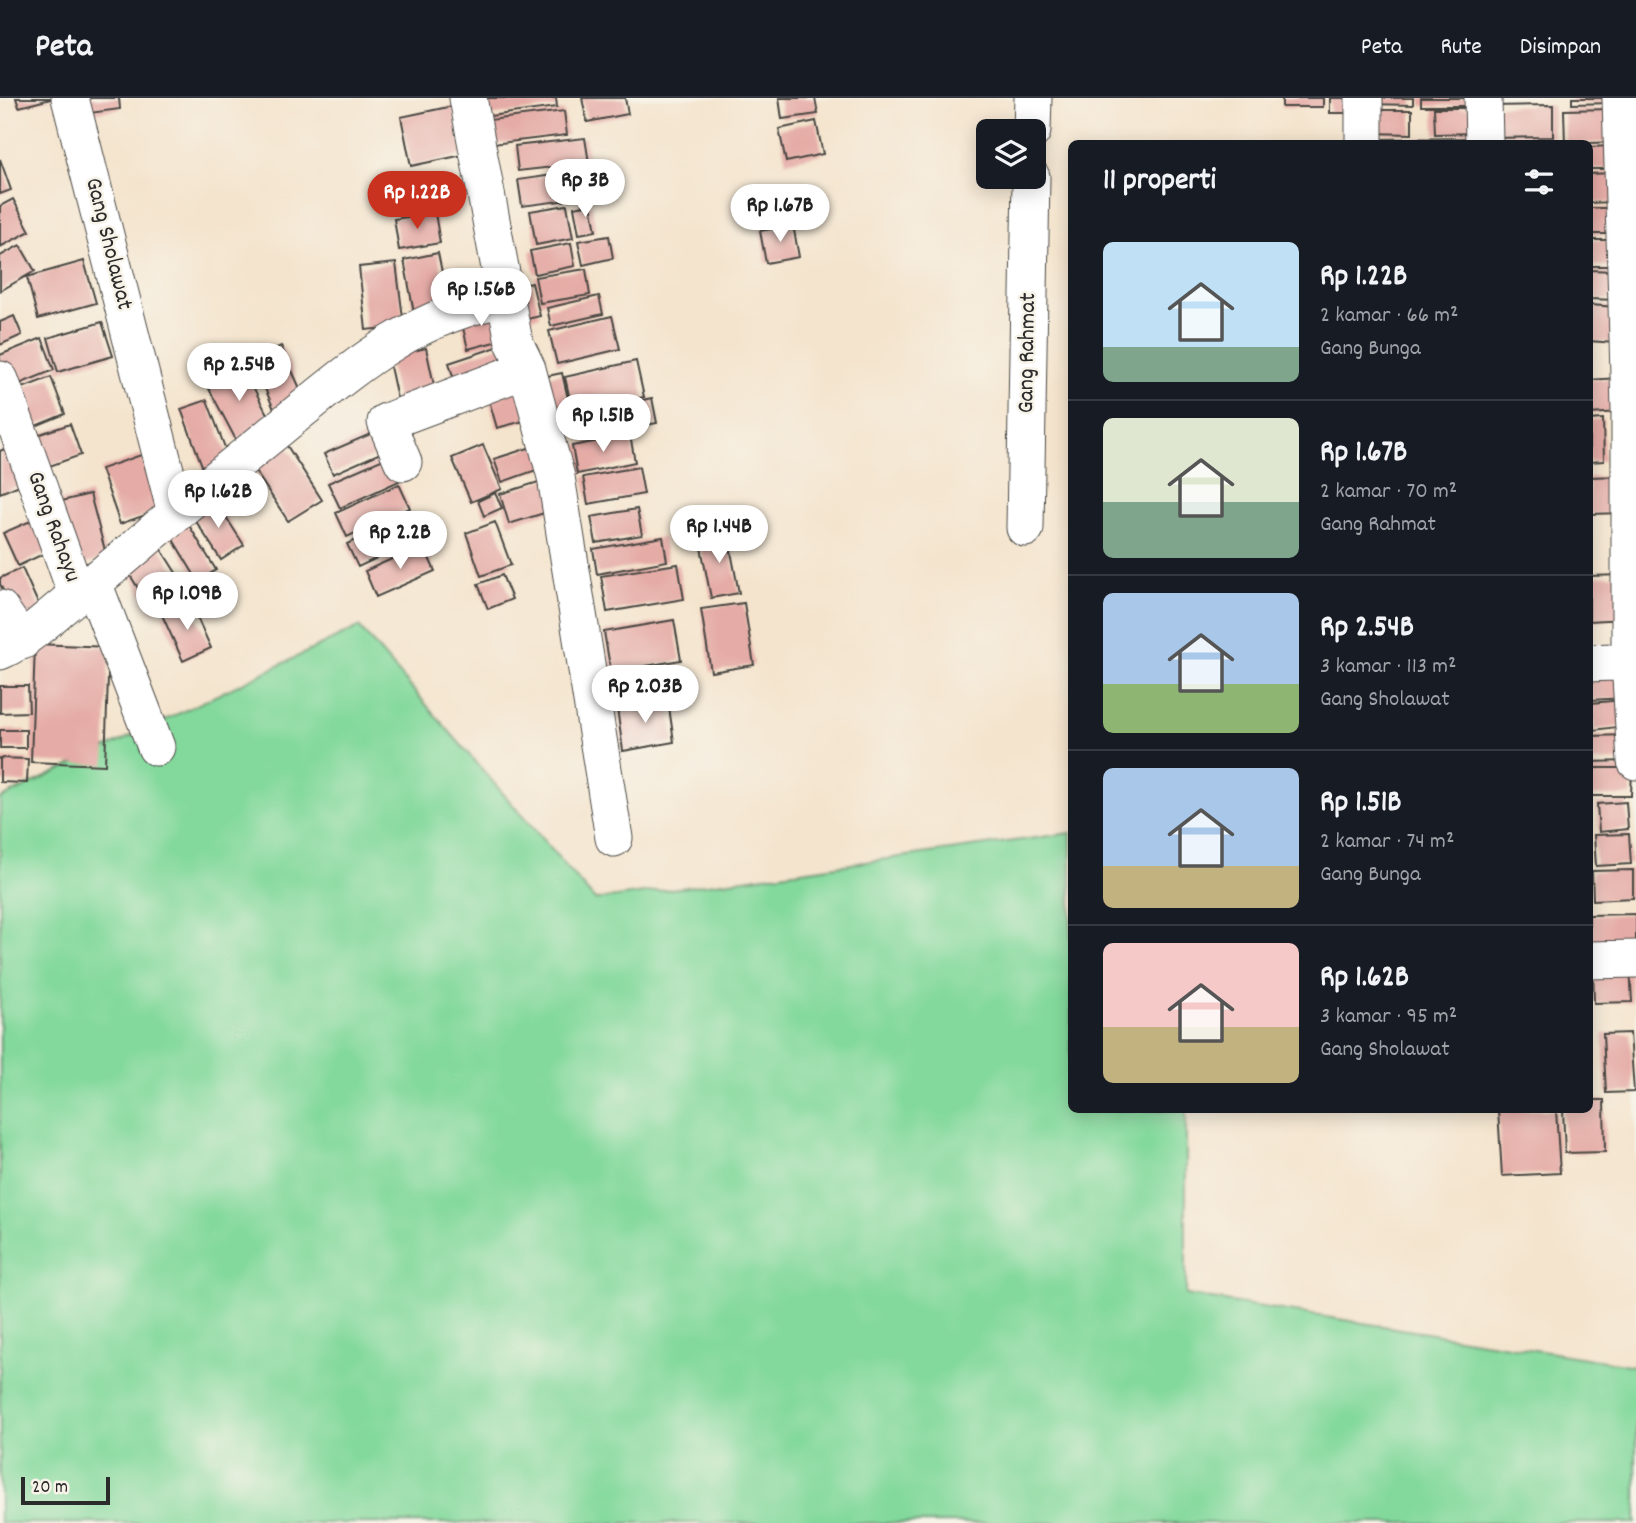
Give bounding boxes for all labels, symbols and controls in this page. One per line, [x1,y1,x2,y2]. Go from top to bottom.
text: Peta [35,25,92,72]
text: Peta [1361,31,1402,65]
text: Rute [1440,31,1482,65]
text: Disimpan [1520,31,1601,65]
map controls [976,119,1046,189]
button: layers [976,119,1046,189]
pin: Rp 3B [536,159,634,219]
text: 11 properti [1103,161,1216,204]
icon: filters [1520,163,1558,201]
text: Rp 3B [561,165,609,198]
pin: Rp 1.22B [345,172,489,231]
street label: Gang Sholawat [75,174,141,314]
text: Rp 1.22B [384,177,450,210]
pin: Rp 1.67B [708,184,852,244]
text: Rp 1.67B [747,190,813,223]
text: Rp 1.22B [1320,257,1407,300]
pin: Rp 1.56B [409,268,553,328]
icon: home [1159,270,1243,354]
text: Rp 1.56B [447,274,515,307]
street label: Gang Rahmat [1010,292,1046,414]
text: 2 kamar · 66 m² [1320,300,1458,333]
text: Gang Bunga [1320,333,1421,366]
pin: Rp 2.54B [167,344,311,403]
text: Rp 2.54B [203,349,275,382]
pin: Rp 1.51B [531,394,675,454]
text: Rp 1.51B [572,400,634,433]
text: Rp 1.67B [1320,433,1407,476]
icon: home [1159,446,1243,530]
street label: Gang Rahayu [17,467,89,587]
pin: Rp 1.62B [146,470,290,530]
text: Rp 1.62B [184,476,252,509]
text: 2 kamar · 70 m² [1320,476,1457,509]
pin: Rp 1.44B [647,505,791,565]
text: Gang Rahmat [1320,509,1436,542]
text: Rp 1.44B [686,511,752,544]
pin: Rp 2.2B [335,512,465,571]
text: Rp 2.2B [369,517,431,550]
pin: Rp 1.09B [115,573,259,632]
text: Rp 1.09B [152,578,222,611]
text: Rp 2.54B [1320,608,1414,651]
icon: home [1159,621,1243,705]
text: 3 kamar · 113 m² [1320,651,1456,684]
pin: Rp 2.03B [573,666,717,725]
text: Rp 2.03B [608,671,682,704]
text: Gang Sholawat [1320,684,1450,717]
text: Rp 1.51B [1320,783,1402,826]
icon: home [1159,796,1243,880]
text: 2 kamar · 74 m² [1320,826,1454,859]
text: Gang Bunga [1320,859,1421,892]
text: Rp 1.62B [1320,958,1409,1001]
icon: home [1159,971,1243,1055]
text: 3 kamar · 95 m² [1320,1001,1457,1034]
text: Gang Sholawat [1320,1034,1450,1067]
scale bar [21,1474,110,1506]
text: 20 m [32,1475,68,1502]

